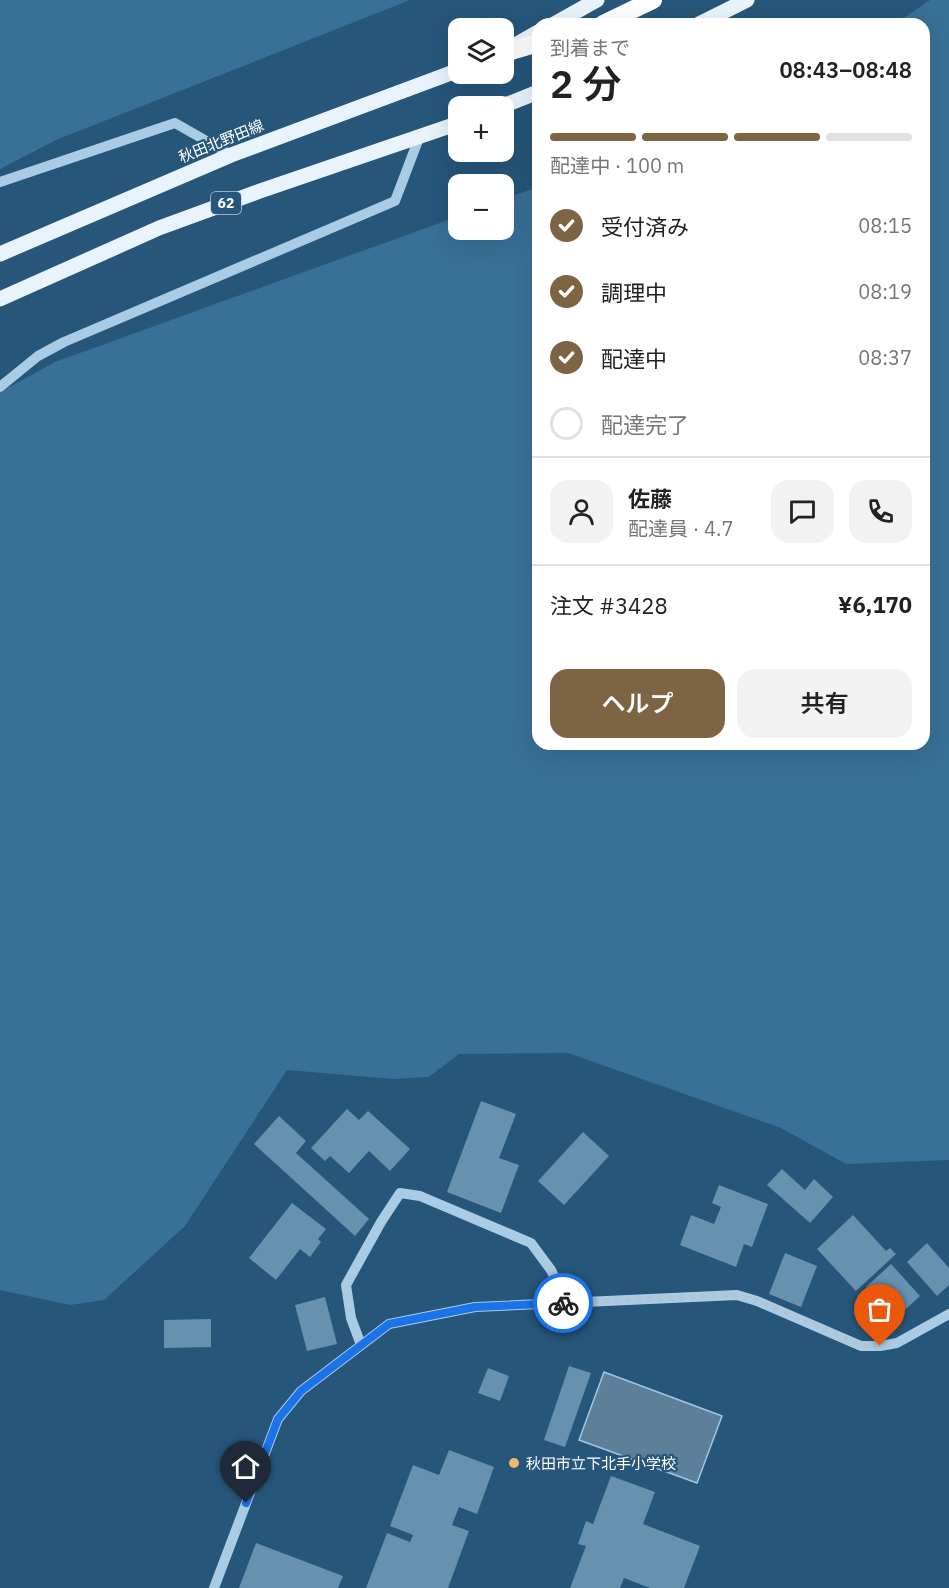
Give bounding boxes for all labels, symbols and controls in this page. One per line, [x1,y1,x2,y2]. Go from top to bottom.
map controls [448,18,514,240]
button: layers [448,18,514,84]
text: 到着まで [550,34,630,61]
text: 08:43–08:48 [779,55,912,84]
text: 2 分 [550,58,622,109]
button: + [448,96,514,162]
street label: 秋田北野田線 [176,115,266,167]
text: 配達中 · 100 m [550,152,684,179]
button: − [448,174,514,240]
road number: 62 [211,192,241,214]
icon: check [550,209,583,242]
text: 受付済み [601,212,689,241]
text: 08:15 [858,212,912,239]
icon: check [550,275,583,308]
text: 調理中 [601,278,667,307]
text: 08:19 [858,278,912,305]
icon: check [550,341,583,374]
text: 配達中 [601,344,667,373]
text: 08:37 [858,344,912,371]
text: 配達完了 [601,410,689,439]
button: person [550,480,613,543]
button: chat [771,480,834,543]
button: phone [849,480,912,543]
text: 佐藤 [628,484,672,513]
text: 配達員 · 4.7 [628,515,733,542]
text: ¥6,170 [838,590,912,619]
text: 注文 #3428 [550,591,668,620]
button: ヘルプ [550,669,725,738]
button: 共有 [737,669,912,738]
courier [533,1273,593,1333]
pin [854,1284,905,1346]
icon: bike [547,1287,580,1320]
icon: bag [863,1293,896,1326]
pin [220,1441,271,1503]
icon: home [229,1450,262,1483]
place label: 秋田市立下北手小学校 [526,1454,676,1473]
marker: 秋田市立下北手小学校 [507,1456,521,1470]

